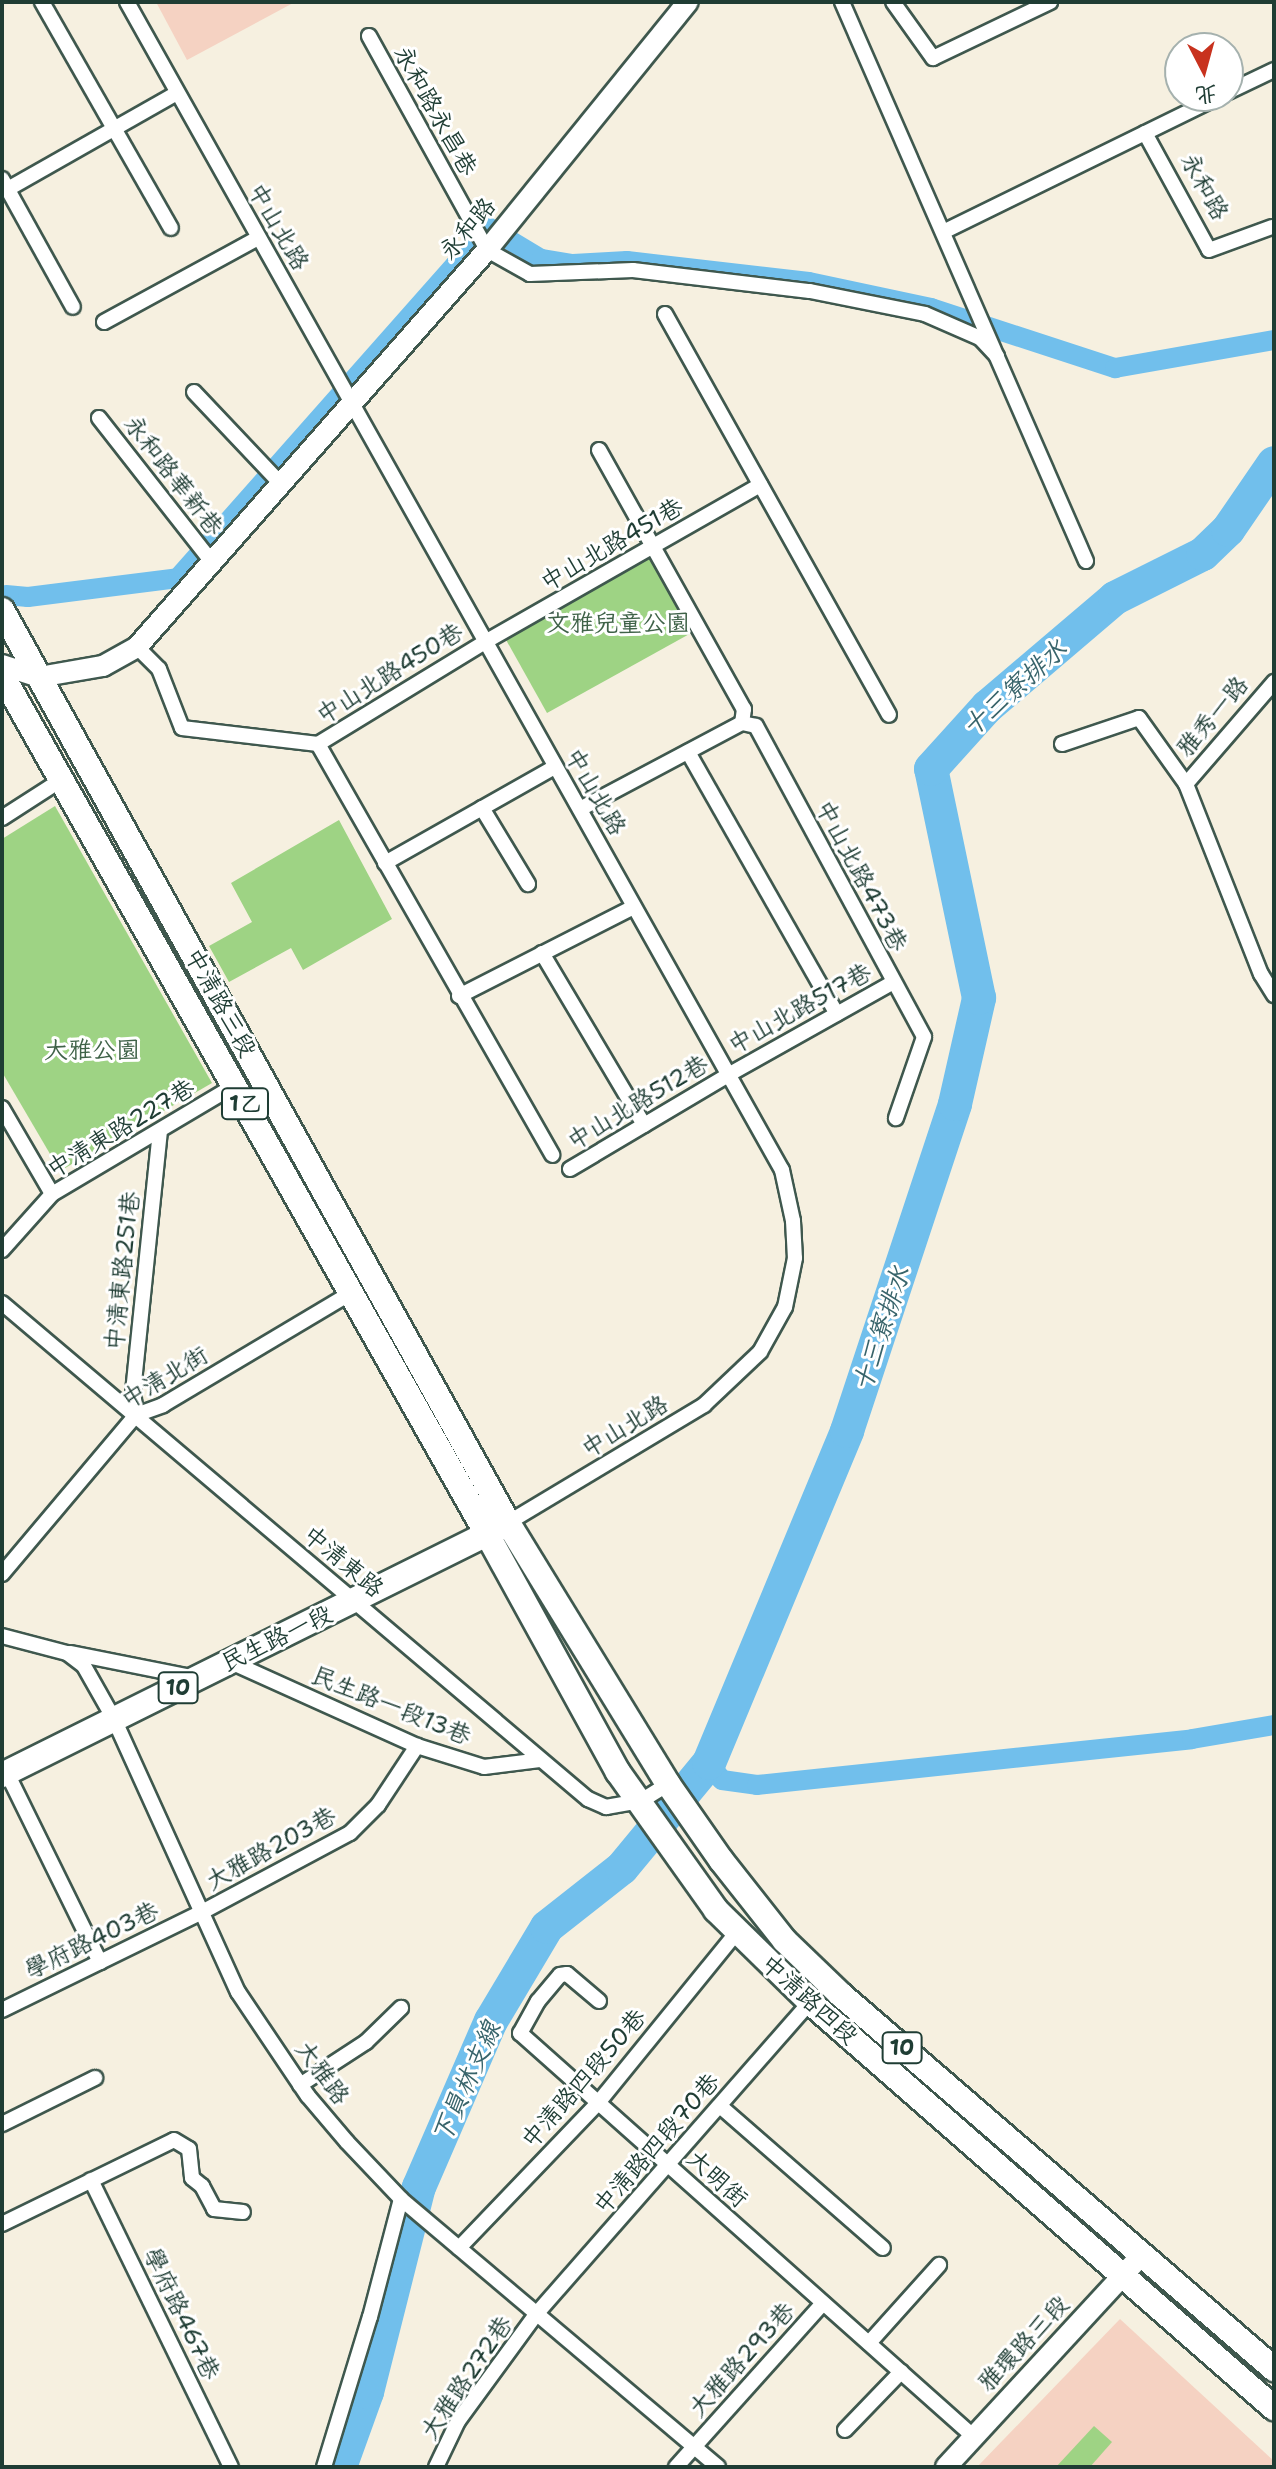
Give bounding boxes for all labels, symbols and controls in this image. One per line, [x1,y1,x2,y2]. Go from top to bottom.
north arrow [1164,32,1244,112]
street label: 永和路永昌巷 [387,41,483,181]
text: 北 [1194,79,1219,110]
street label: 永和路 [1174,149,1234,225]
street label: 中山北路 [242,178,314,276]
street label: 永和路 [434,192,502,266]
street label: 永和路華新巷 [117,410,229,542]
street label: 中山北路451巷 [536,493,688,597]
park label: 文雅兒童公園 [546,610,690,638]
street label: 中山北路450巷 [311,617,469,731]
water label: 十三寮排水 [955,633,1073,743]
street label: 雅秀一路 [1171,671,1255,763]
street label: 中山北路 [559,743,631,841]
street label: 中山北路473巷 [809,795,913,957]
street label: 中清路三段 [178,944,262,1062]
street label: 中山北路517巷 [723,958,877,1060]
park label: 大雅公園 [44,1037,140,1065]
street label: 中山北路512巷 [562,1050,714,1156]
street label: 中清東路227巷 [42,1074,200,1184]
road number: 1乙 [219,1086,271,1122]
street label: 中清東路251巷 [100,1190,146,1352]
water label: 十三寮排水 [846,1262,916,1396]
street label: 中清北街 [116,1341,214,1415]
street label: 中山北路 [576,1390,674,1464]
street label: 中清東路 [297,1520,389,1604]
street label: 民生路一段 [217,1600,337,1678]
street label: 民生路一段13巷 [307,1661,475,1751]
road number: 10 [156,1670,200,1706]
street label: 大雅路203巷 [201,1801,341,1897]
street label: 學府路403巷 [21,1896,163,1986]
street label: 中清路四段 [755,1949,863,2051]
street label: 中清路四段50巷 [516,2003,652,2155]
water label: 下員林支線 [425,2016,507,2148]
road number: 10 [880,2030,924,2066]
street label: 大雅路 [289,2035,355,2111]
street label: 中清路四段70巷 [588,2068,726,2220]
street label: 大明街 [681,2144,753,2214]
street label: 學府路467巷 [137,2243,225,2385]
street label: 雅環路三段 [973,2290,1075,2398]
street label: 大雅路293巷 [683,2297,801,2423]
street label: 大雅路272巷 [415,2311,519,2445]

